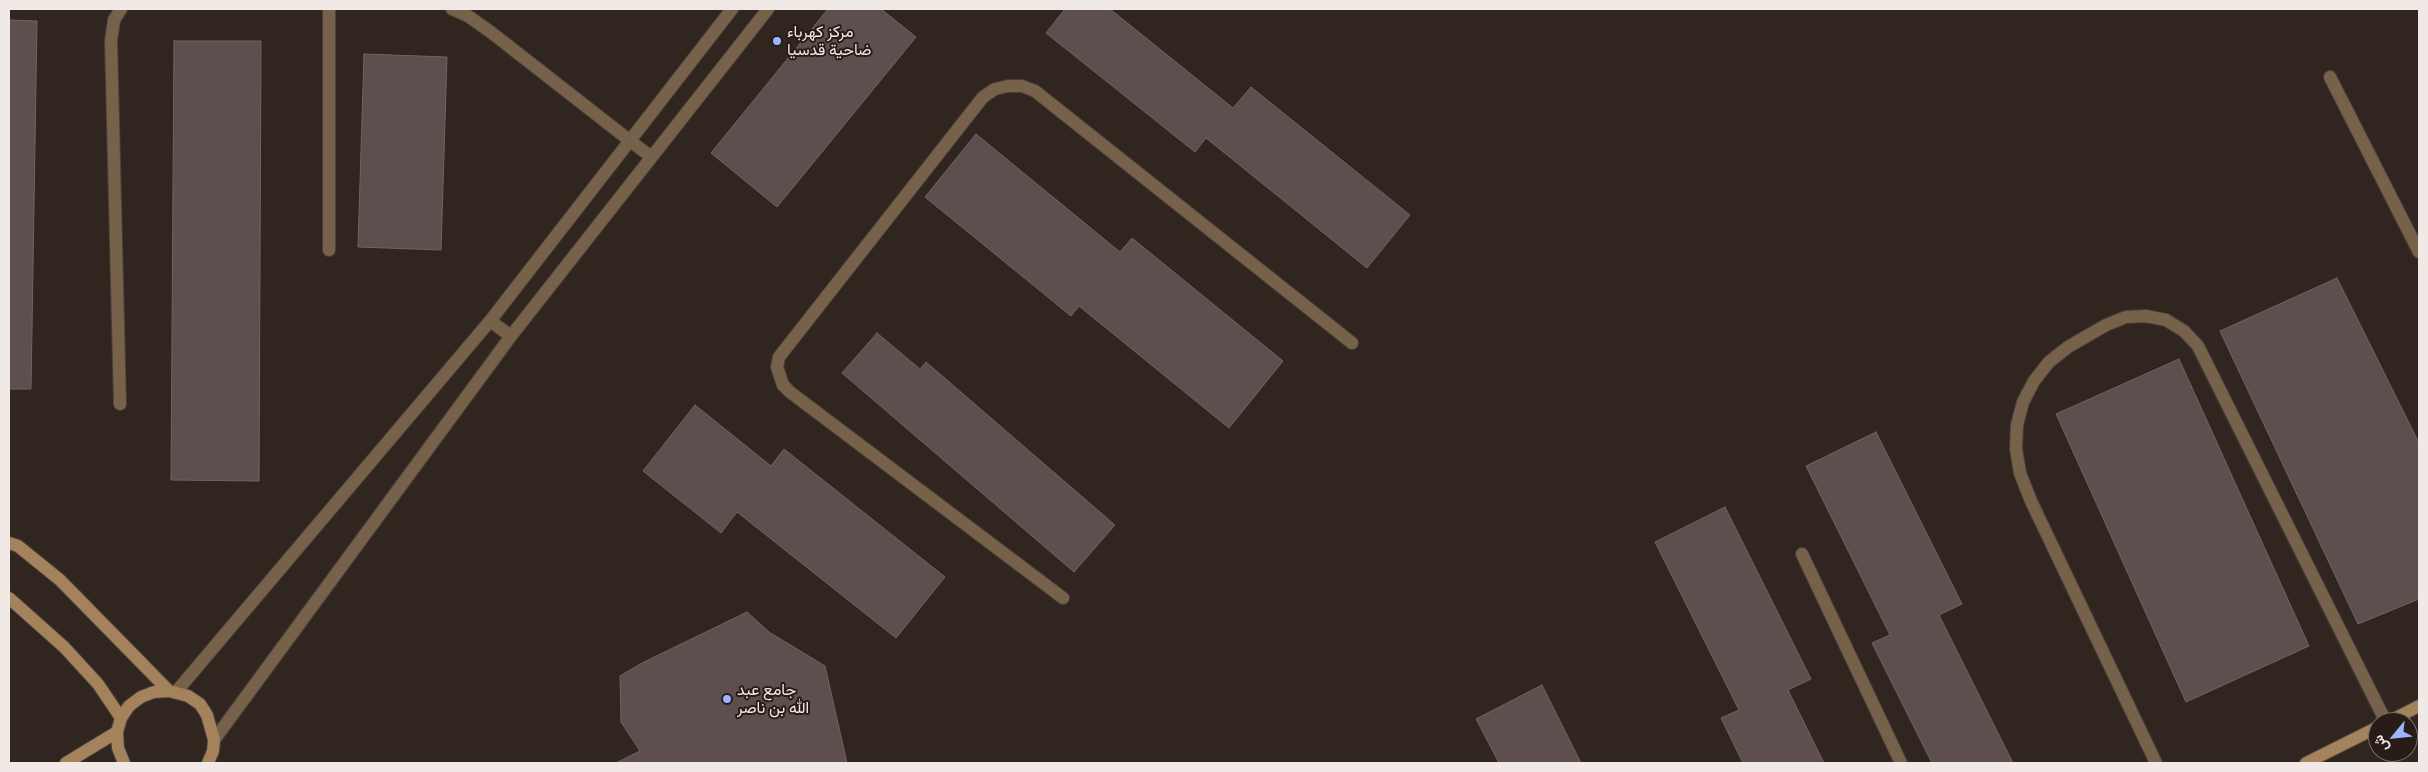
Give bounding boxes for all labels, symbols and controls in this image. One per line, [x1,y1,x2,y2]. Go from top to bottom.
place label: مركز كهرباء ضاحية قدسيا [787,22,871,60]
marker: مركز كهرباء ضاحية قدسيا [771,35,783,47]
place label: جامع عبد الله بن ناصر [737,680,809,718]
marker: جامع عبد الله بن ناصر [721,693,733,705]
north arrow [2368,712,2418,762]
text: ش [2370,732,2392,755]

